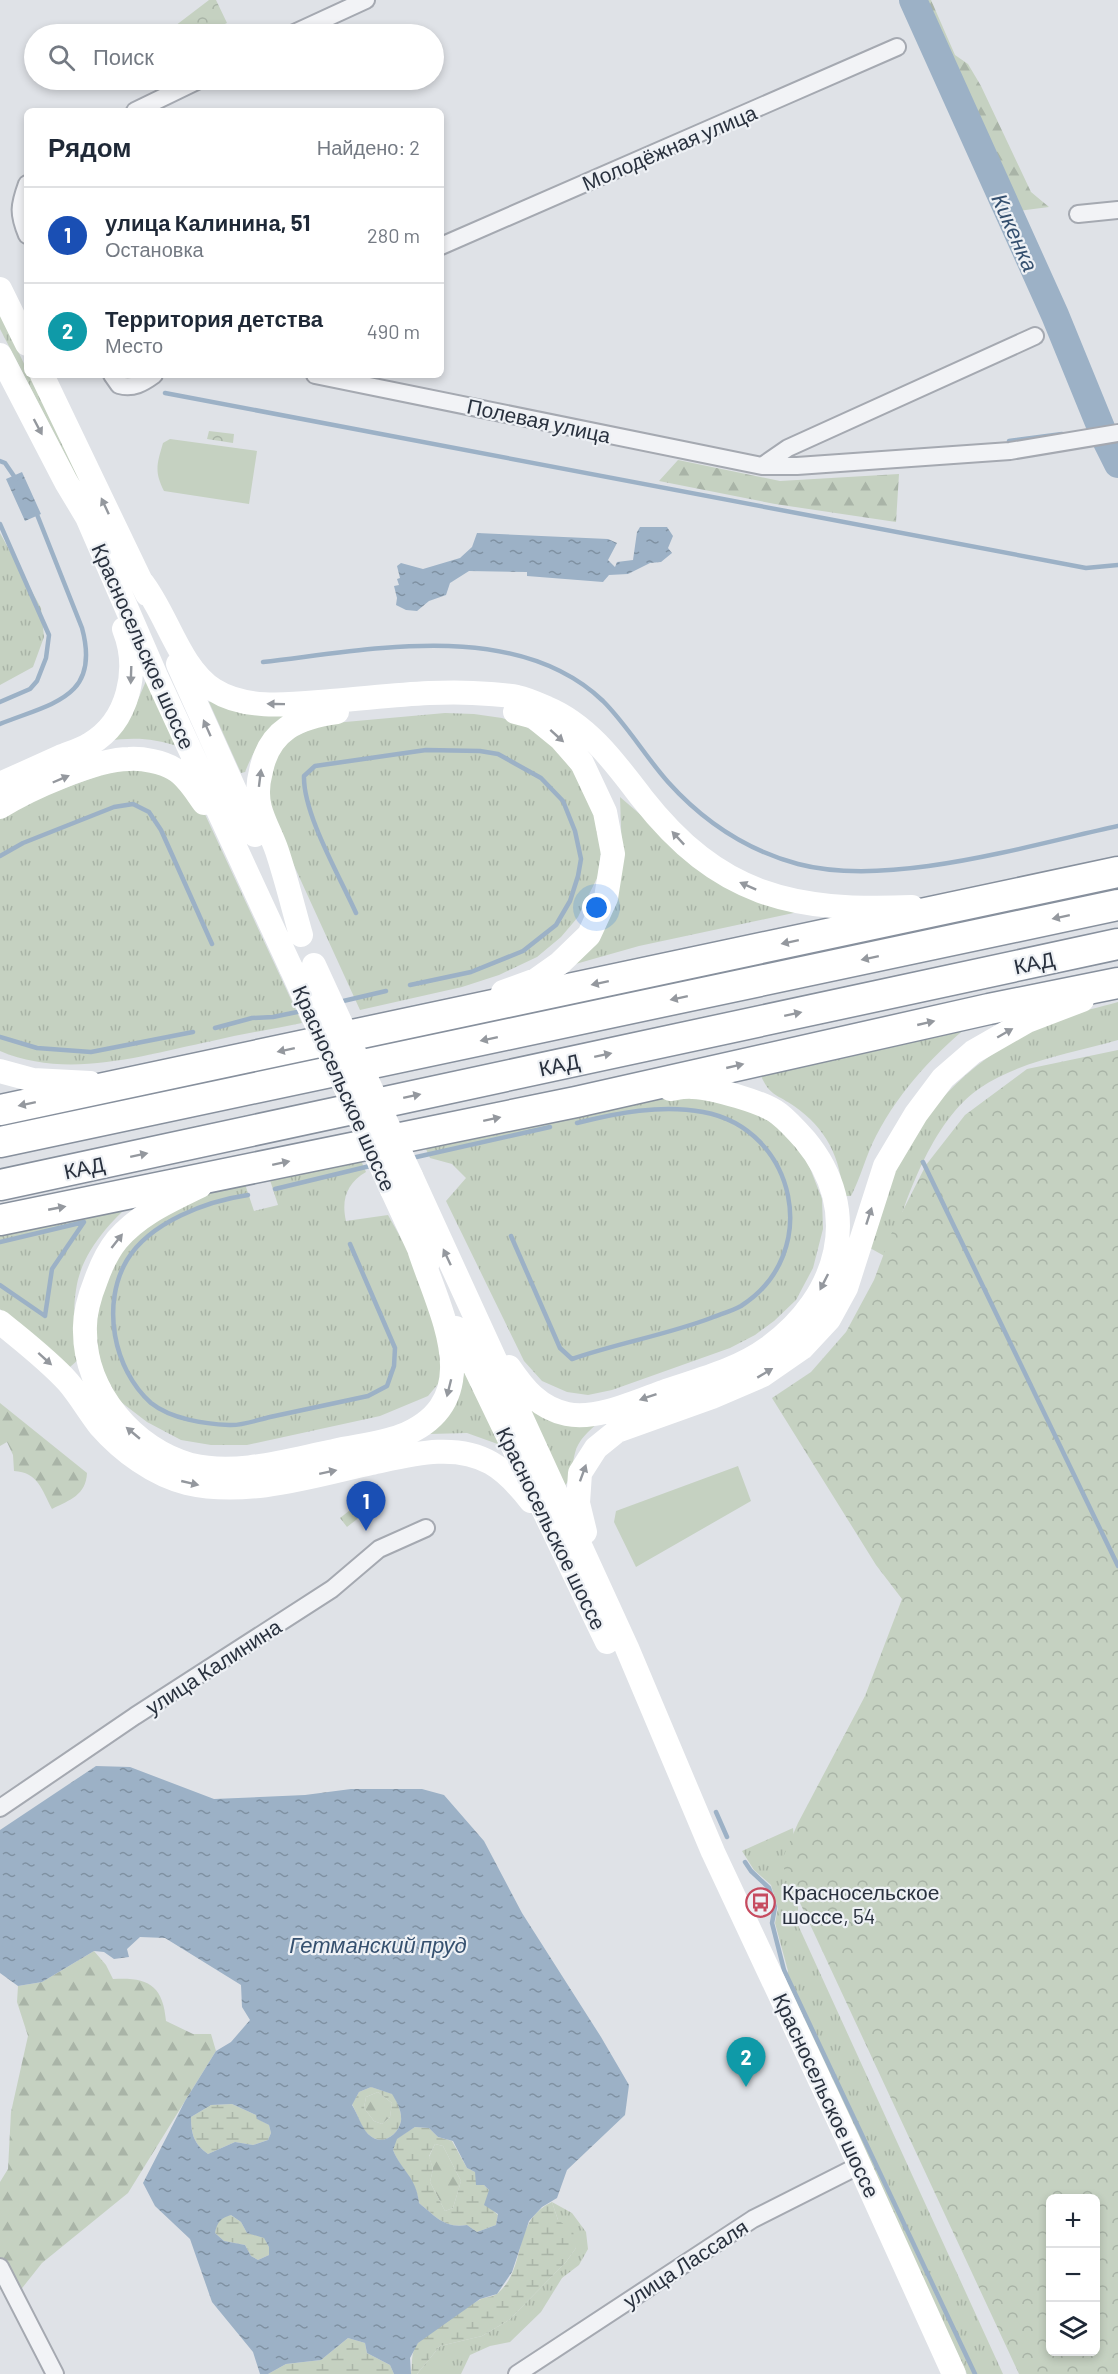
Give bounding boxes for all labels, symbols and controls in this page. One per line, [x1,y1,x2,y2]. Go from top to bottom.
search box [24,24,444,90]
icon: search [45,41,78,74]
text: Поиск [93,43,154,69]
street label: Молодёжная улица [578,99,760,195]
text: Рядом [48,131,131,162]
text: Найдено: 2 [317,135,420,159]
water label: Кикенка [987,189,1045,275]
text: улица Калинина, 51 [105,209,310,235]
text: 1 [64,223,71,247]
text: 280 m [367,223,420,247]
text: Остановка [105,237,204,261]
text: Территория детства [105,305,323,331]
text: 2 [62,319,73,343]
text: 490 m [367,319,420,343]
text: Место [105,333,163,357]
street label: Полевая улица [465,393,613,447]
one-way arrow [33,419,43,436]
one-way arrow [101,497,110,514]
street label: Красносельское шоссе [87,539,201,753]
one-way arrow [126,666,135,685]
one-way arrow [267,699,286,709]
one-way arrow [203,720,212,737]
one-way arrow [549,729,564,742]
one-way arrow [255,769,265,788]
one-way arrow [52,774,70,784]
one-way arrow [671,831,685,845]
one-way arrow [739,881,756,890]
your location [582,893,611,922]
one-way arrow [1051,913,1070,922]
one-way arrow [781,938,800,947]
street label: КАД [1011,945,1057,979]
one-way arrow [861,953,879,963]
one-way arrow [590,979,609,988]
street label: Красносельское шоссе [288,981,402,1195]
one-way arrow [670,994,689,1004]
one-way arrow [784,1009,803,1018]
one-way arrow [916,1018,935,1028]
one-way arrow [997,1028,1013,1039]
one-way arrow [479,1035,498,1044]
one-way arrow [276,1046,295,1055]
street label: КАД [536,1047,582,1081]
one-way arrow [593,1050,612,1059]
one-way arrow [726,1061,745,1070]
one-way arrow [403,1091,422,1100]
one-way arrow [18,1100,36,1110]
one-way arrow [483,1114,502,1123]
one-way arrow [130,1149,149,1159]
street label: КАД [61,1150,107,1184]
one-way arrow [272,1158,291,1167]
one-way arrow [48,1203,67,1212]
one-way arrow [865,1207,874,1225]
one-way arrow [111,1234,123,1249]
one-way arrow [442,1248,452,1266]
one-way arrow [819,1274,829,1291]
one-way arrow [37,1352,52,1365]
one-way arrow [757,1367,773,1378]
one-way arrow [443,1379,453,1398]
one-way arrow [639,1393,657,1403]
street label: Красносельское шоссе [492,1422,612,1634]
one-way arrow [125,1426,141,1439]
one-way arrow [578,1463,588,1481]
one-way arrow [319,1467,338,1476]
one-way arrow [181,1479,200,1488]
pin: 1 [346,1482,386,1531]
street label: улица Калинина [141,1613,286,1719]
place label: Красносельское шоссе, 54 [782,1879,939,1928]
bus stop icon: Красносельское шоссе, 54 [745,1887,777,1919]
water label: Гетманский пруд [289,1931,467,1958]
street label: Красносельское шоссе [769,1989,885,2201]
pin: 2 [726,2038,766,2087]
map controls [1046,2194,1100,2356]
button: + [1046,2194,1100,2248]
street label: улица Лассаля [618,2213,752,2313]
button: − [1046,2248,1100,2302]
button: layers [1046,2302,1100,2356]

